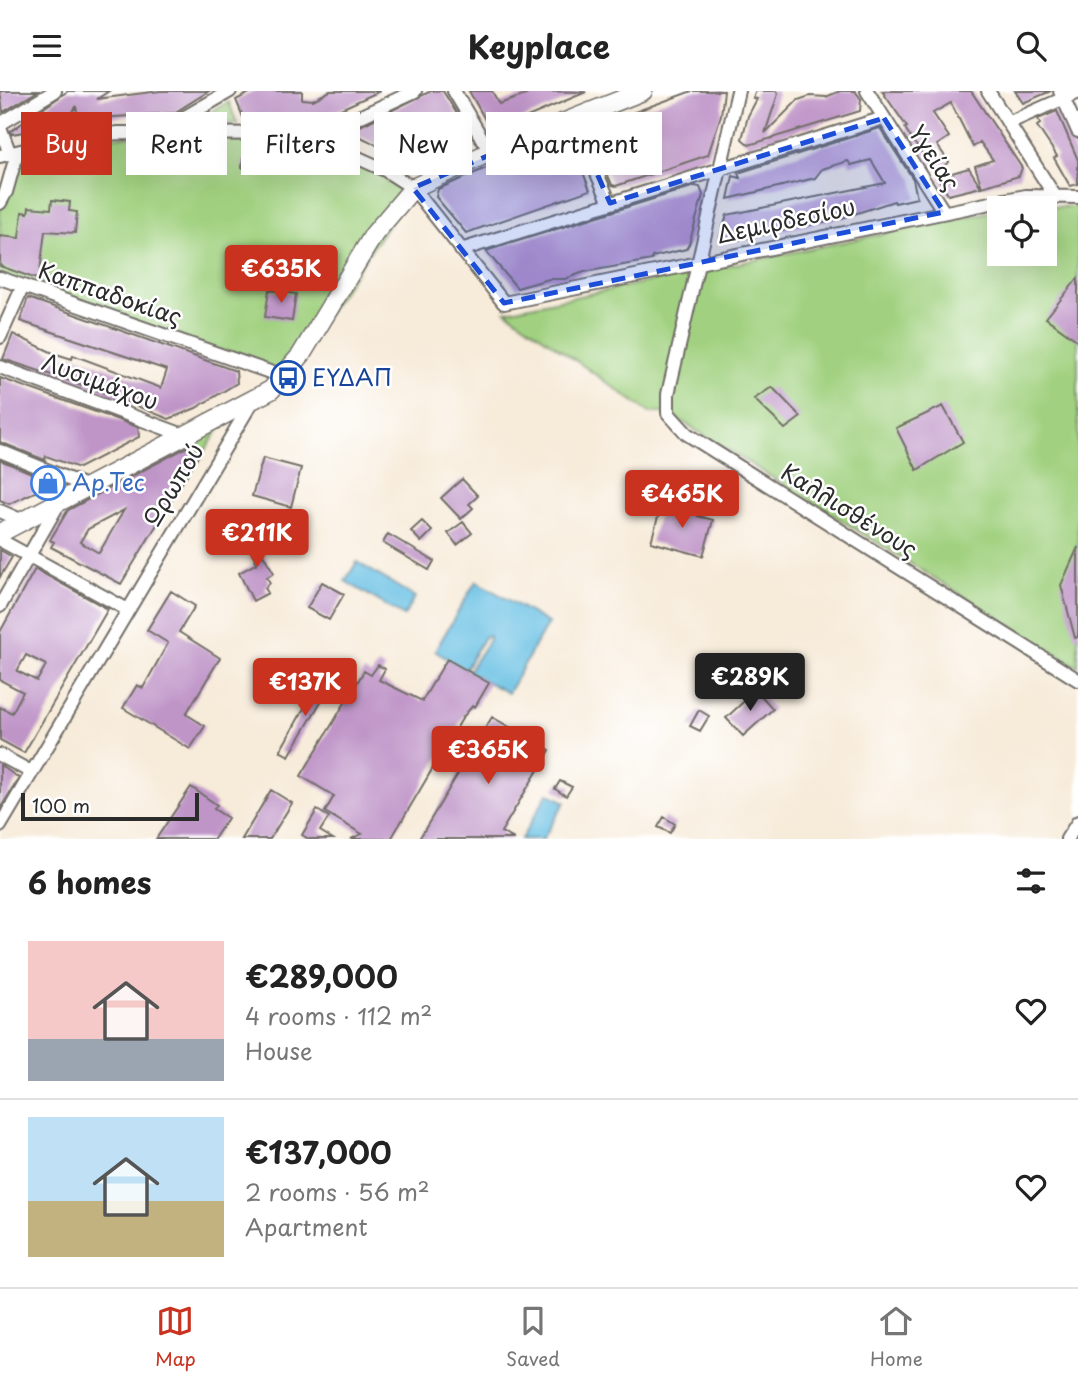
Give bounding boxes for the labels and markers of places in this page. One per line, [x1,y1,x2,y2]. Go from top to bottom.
pin: €635K [232,245,330,305]
bus stop icon: ΕΥΔΑΠ [269,359,307,397]
place label: ΕΥΔΑΠ [312,359,392,394]
shop icon: Ap.Tec [29,464,67,502]
place label: Ap.Tec [72,464,145,499]
pin: €465K [633,471,731,530]
pin: €211K [208,510,306,569]
pin: €289K [701,653,799,713]
pin: €137K [256,659,354,718]
pin: €365K [439,727,537,786]

